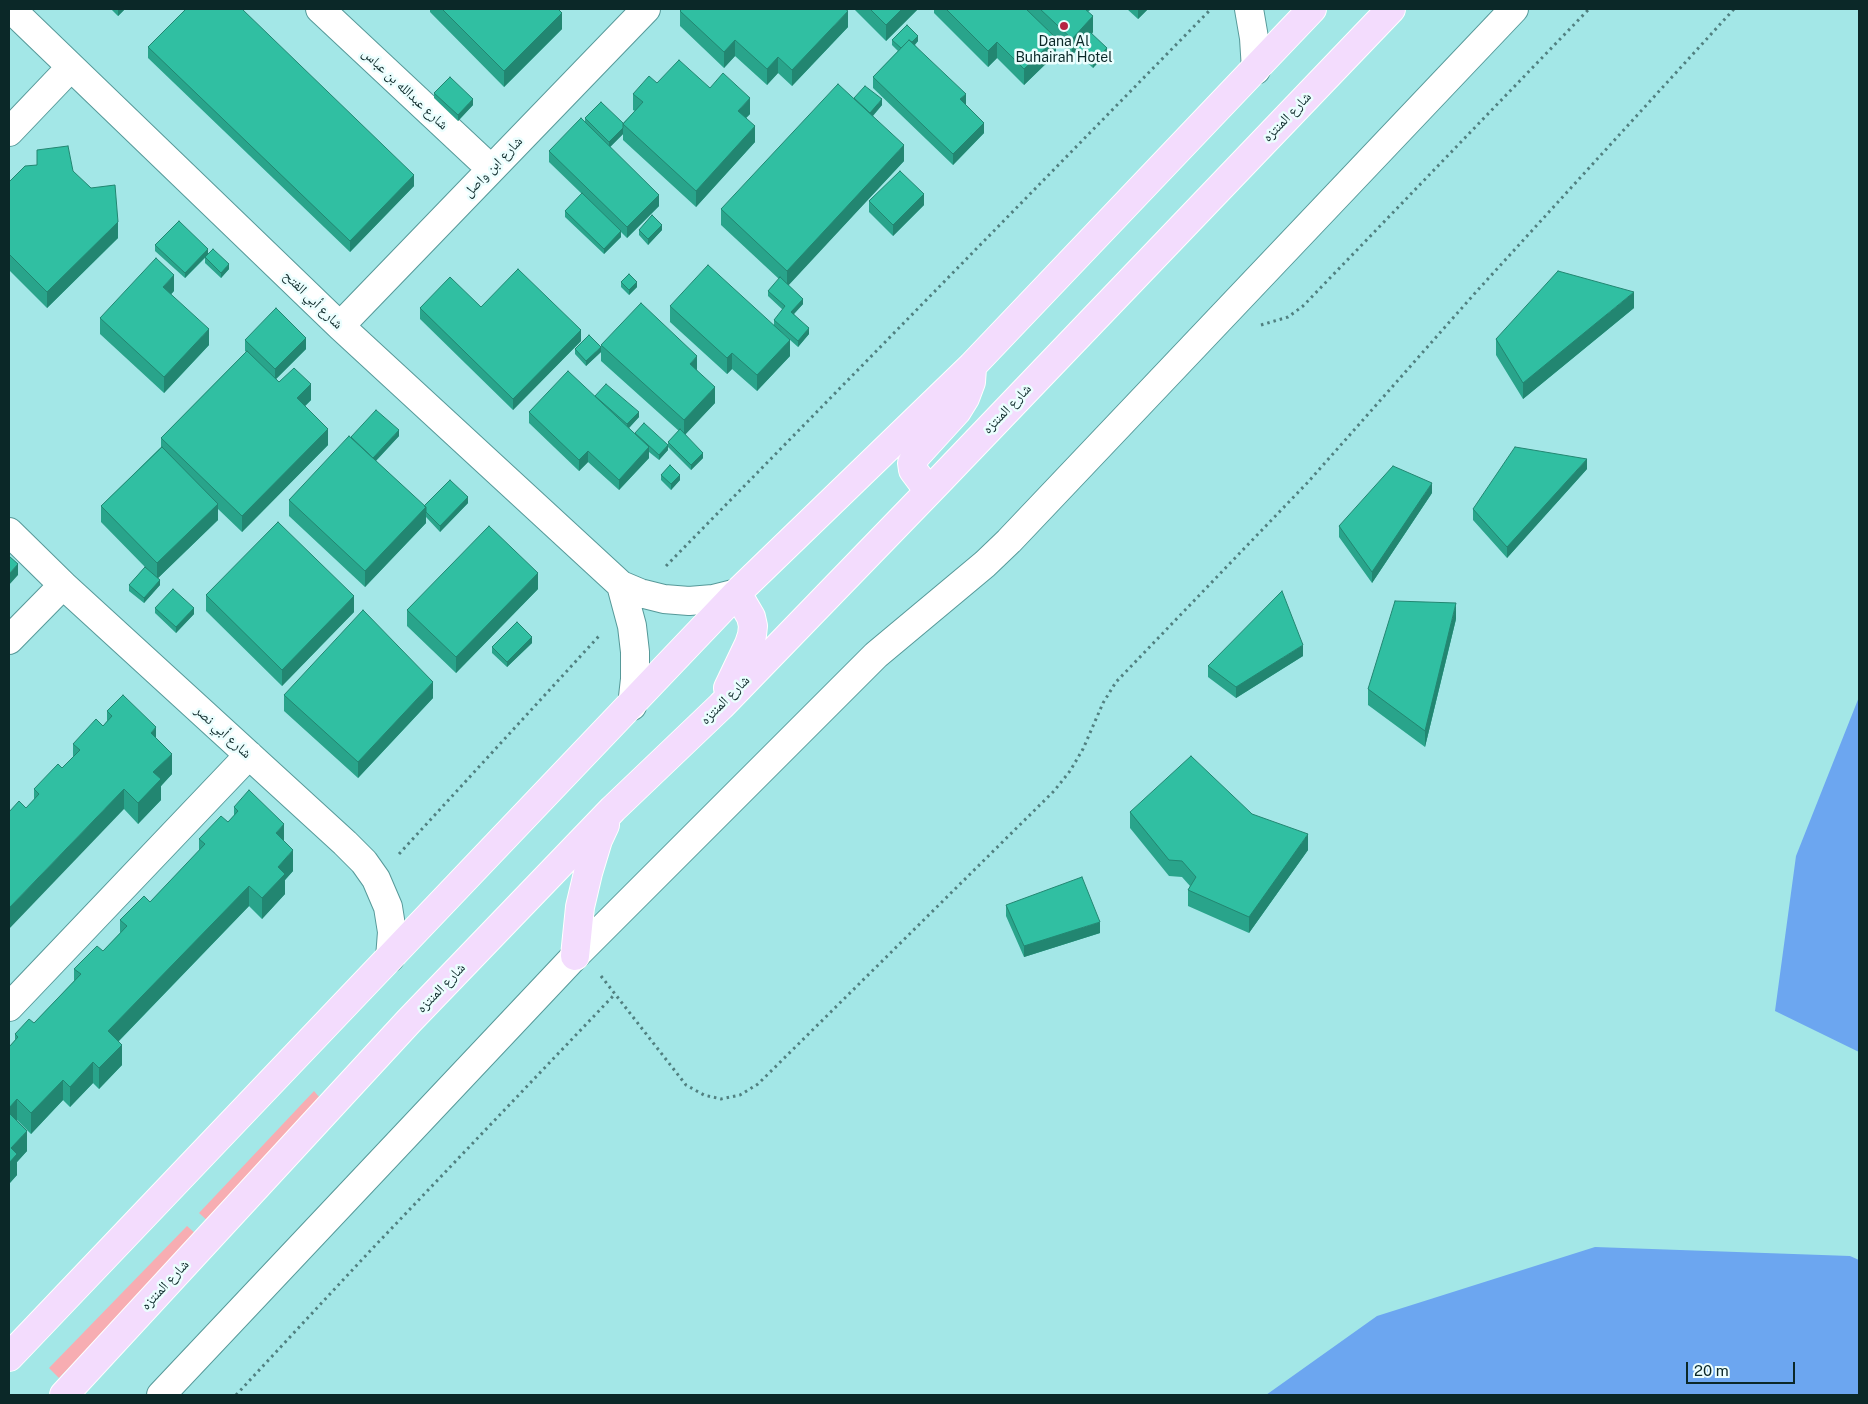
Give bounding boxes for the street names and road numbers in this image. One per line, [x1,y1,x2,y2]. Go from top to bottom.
street label: شارع عبدالله بن عباس [358,45,452,133]
street label: شارع المنتزه [1259,89,1315,145]
street label: شارع ابن واصل [460,133,526,201]
street label: شارع أبي الفتح [280,267,346,333]
street label: شارع المنتزه [979,381,1035,437]
street label: شارع المنتزه [697,672,753,728]
street label: شارع أبي نصر [191,702,255,762]
street label: شارع المنتزه [413,960,469,1016]
street label: شارع المنتزه [138,1256,192,1314]

